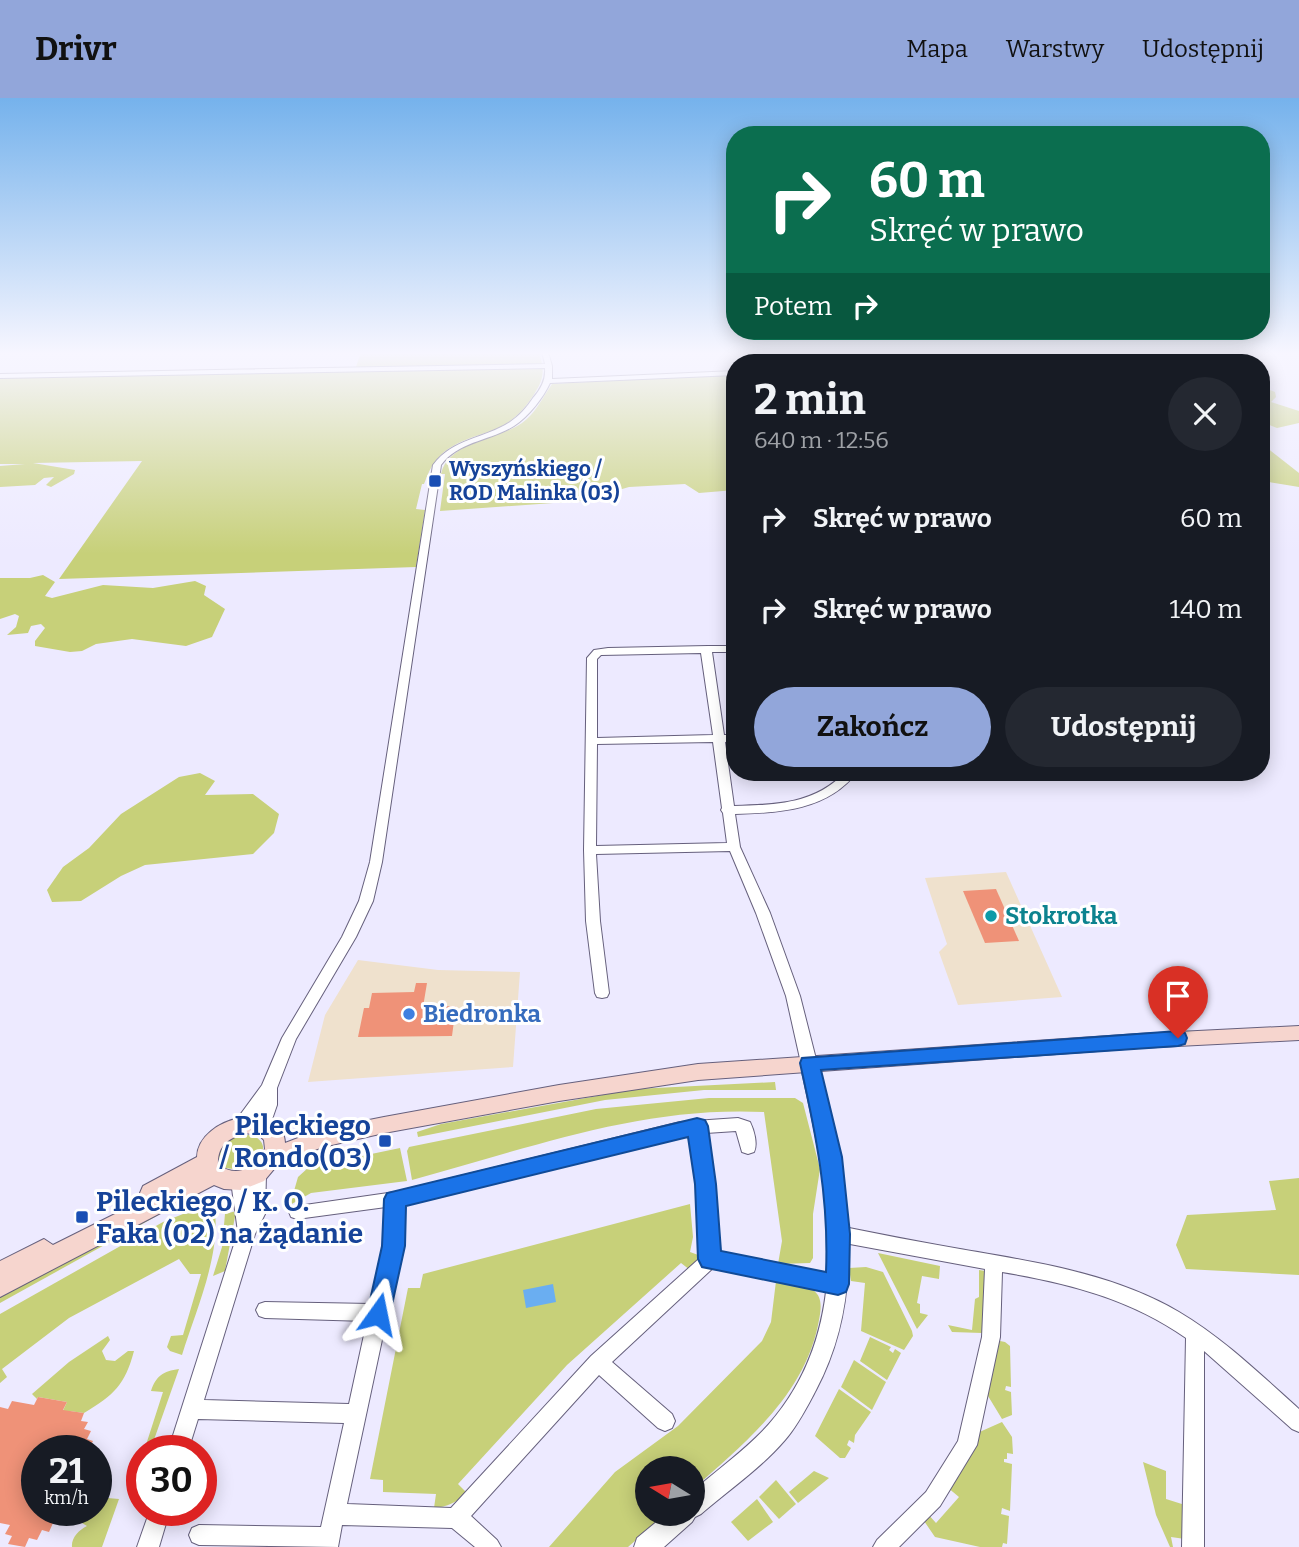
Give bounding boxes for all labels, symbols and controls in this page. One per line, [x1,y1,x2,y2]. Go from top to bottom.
text: Drivr [35,29,117,69]
text: Mapa [906,35,968,63]
text: Warstwy [1006,35,1104,63]
text: Udostępnij [1142,35,1264,63]
text: 60 m [869,151,985,210]
icon: right [754,154,845,245]
text: Skręć w prawo [869,211,1084,249]
icon: right [846,287,884,325]
text: Potem [754,291,832,322]
text: 2 min [754,375,866,425]
button: close [1168,377,1242,451]
text: 640 m · 12:56 [754,426,889,454]
place label: Wyszyńskiego / ROD Malinka (03) [449,456,620,506]
marker: Wyszyńskiego / ROD Malinka (03) [427,473,443,489]
icon: right [754,500,792,538]
text: Skręć w prawo [813,503,992,534]
text: 60 m [1180,503,1242,534]
icon: right [754,591,792,629]
text: Skręć w prawo [813,594,992,625]
text: 140 m [1170,594,1242,625]
button: Zakończ [754,687,991,767]
button: Udostępnij [1005,687,1242,767]
place label: Stokrotka [1005,902,1118,930]
marker: Stokrotka [983,908,999,924]
pin [1148,966,1208,1038]
icon: arrive [1159,977,1197,1015]
place label: Biedronka [423,1000,541,1028]
marker: Biedronka [401,1006,417,1022]
place label: Pileckiego / Rondo(03) [218,1109,371,1174]
marker: Pileckiego / Rondo(03) [377,1133,393,1149]
place label: Pileckiego / K. O. Faka (02) na żądanie [96,1185,363,1250]
marker: Pileckiego / K. O. Faka (02) na żądanie [74,1209,90,1225]
position arrow [341,1277,415,1351]
speed limit sign: 30 [126,1435,217,1526]
text: 21 [49,1450,84,1492]
north arrow [635,1456,705,1526]
map controls [635,1456,705,1526]
text: km/h [44,1487,89,1509]

